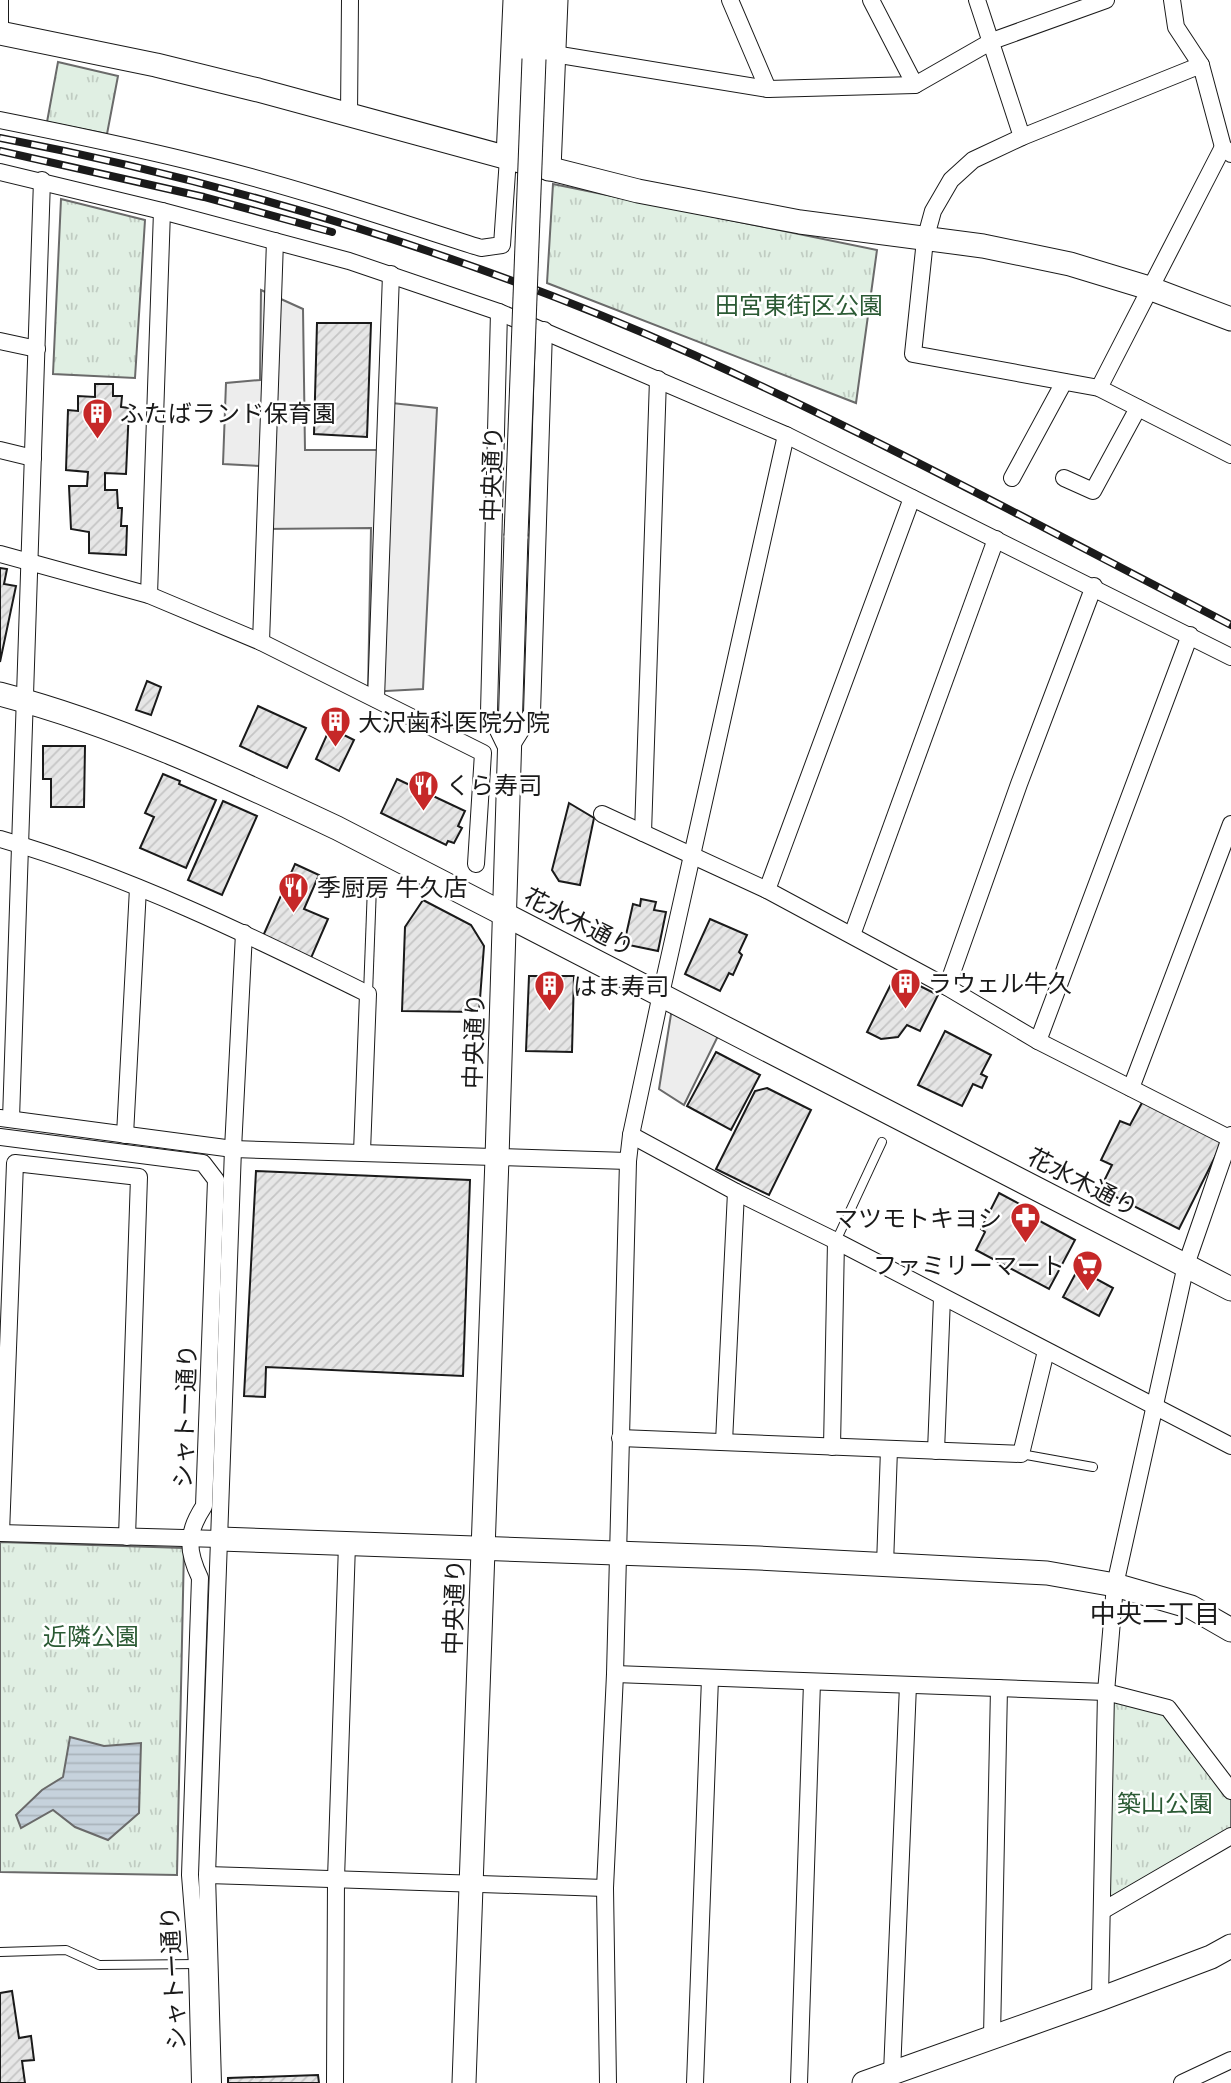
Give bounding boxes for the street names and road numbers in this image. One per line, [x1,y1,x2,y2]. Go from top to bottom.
street label: 中央通り [474,425,510,523]
street label: 花水木通り [518,880,640,964]
street label: 中央通り [456,992,492,1090]
street label: 花水木通り [1022,1140,1144,1224]
street label: シャトー通り [166,1343,204,1489]
street label: 中央通り [436,1558,472,1656]
street label: シャトー通り [153,1905,193,2051]

